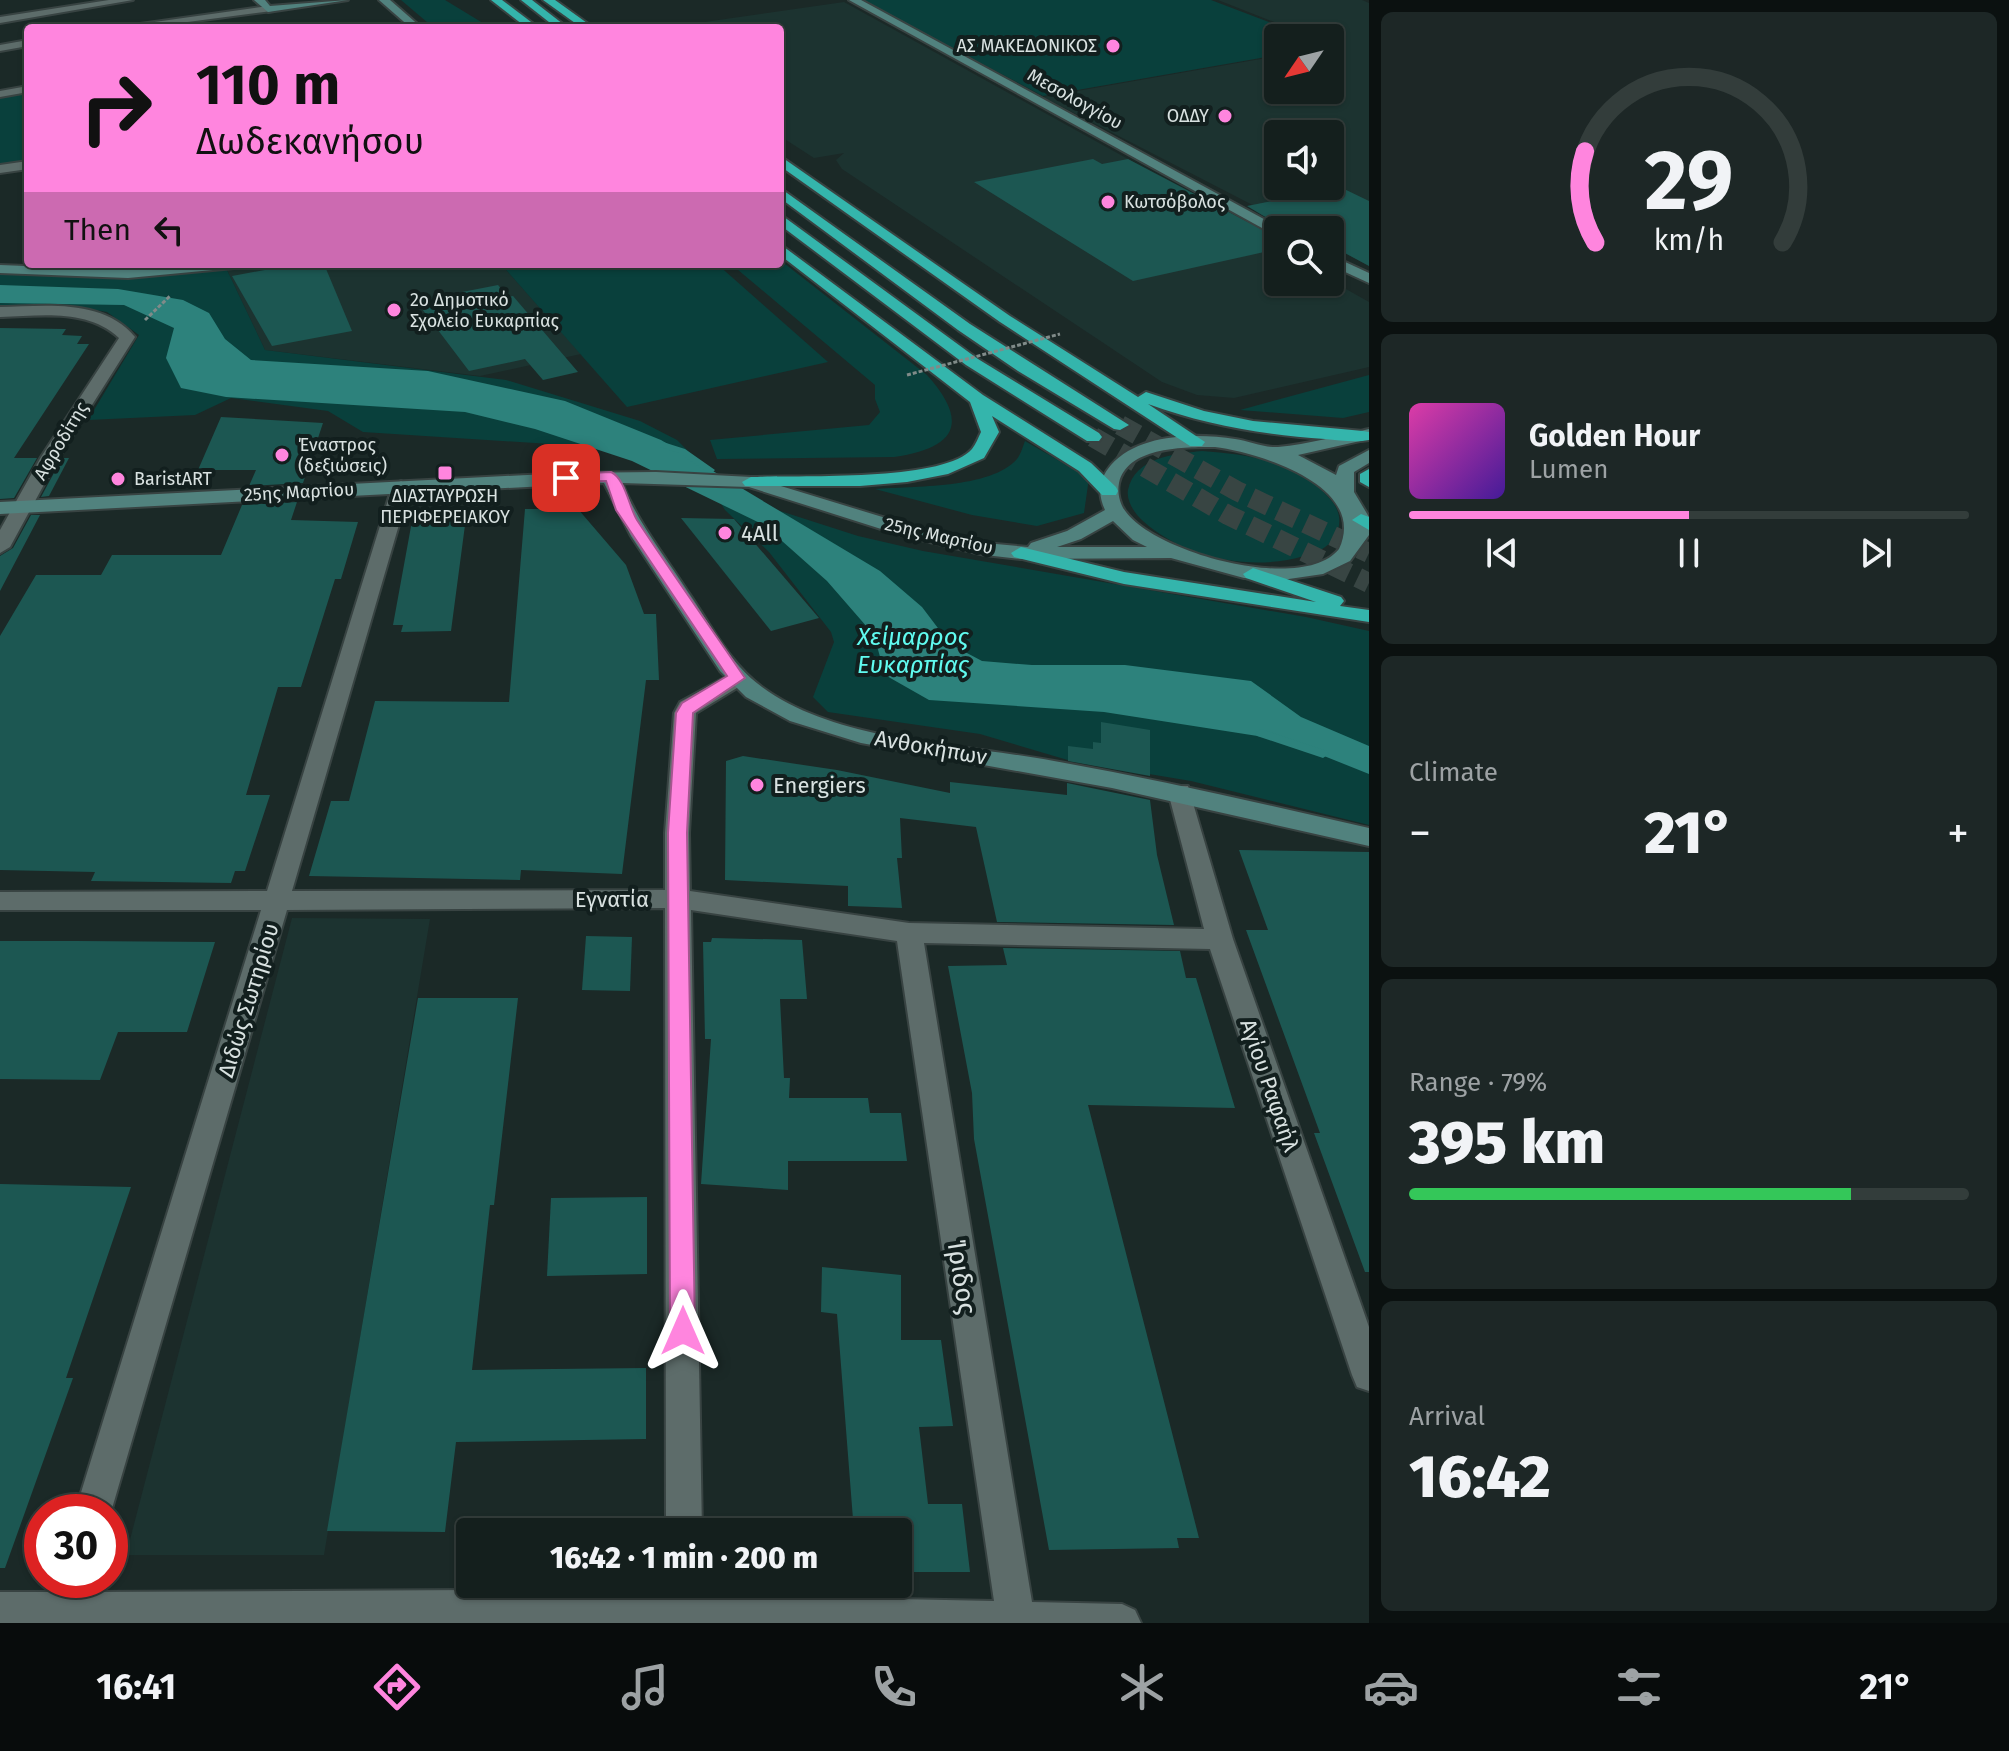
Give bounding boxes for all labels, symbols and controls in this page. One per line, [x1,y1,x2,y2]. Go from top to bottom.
north arrow [1264,24,1344,104]
map controls [1264,24,1344,296]
place label: ΑΣ ΜΑΚΕΔΟΝΙΚΟΣ [956,35,1097,57]
marker: ΑΣ ΜΑΚΕΔΟΝΙΚΟΣ [1104,37,1122,55]
text: 110 m [196,52,340,119]
icon: right [64,56,168,160]
street label: Μεσολογγίου [1024,64,1126,134]
place label: ΟΔΔΥ [1167,105,1209,127]
marker: ΟΔΔΥ [1216,107,1234,125]
text: Δωδεκανήσου [196,120,424,164]
button: sound [1264,120,1344,200]
text: 29 [1645,131,1733,231]
place label: Κωτσόβολος [1124,191,1226,213]
marker: Κωτσόβολος [1099,193,1117,211]
icon: left [147,208,191,252]
text: Then [64,212,131,248]
button: search [1264,216,1344,296]
text: km/h [1654,223,1724,258]
place label: 2ο Δημοτικό Σχολείο Ευκαρπίας [410,289,560,332]
marker: 2ο Δημοτικό Σχολείο Ευκαρπίας [385,301,403,319]
street label: Αφροδίτης [29,398,93,484]
text: Golden Hour [1529,418,1700,454]
place label: Έναστρος (δεξιώσεις) [298,434,387,477]
pin [532,444,600,512]
marker: Έναστρος (δεξιώσεις) [273,446,291,464]
text: Lumen [1529,454,1608,485]
icon: arrive [544,456,588,500]
marker: ΔΙΑΣΤΑΥΡΩΣΗ ΠΕΡΙΦΕΡΕΙΑΚΟΥ [436,464,454,482]
place label: BaristART [134,468,213,490]
marker: BaristART [109,470,127,488]
street label: 25ης Μαρτίου [243,478,355,506]
place label: ΔΙΑΣΤΑΥΡΩΣΗ ΠΕΡΙΦΕΡΕΙΑΚΟΥ [380,485,510,528]
street label: 25ης Μαρτίου [883,513,995,559]
place label: 4All [741,520,778,547]
marker: 4All [716,524,734,542]
icon: previous [1480,531,1524,575]
icon: pause [1667,531,1711,575]
icon: next [1854,531,1898,575]
water label: Χείμαρρος Ευκαρπίας [856,623,970,679]
street label: Ανθοκήπων [873,724,990,771]
text: Climate [1409,757,1498,788]
place label: Energiers [773,772,866,799]
marker: Energiers [748,776,766,794]
text: 21° [1644,797,1734,869]
text: − [1409,807,1431,860]
text: + [1947,807,1969,860]
street label: Εγνατία [575,886,649,913]
street label: Διδώς Σωτηρίου [212,920,285,1080]
street label: Αγίου Ραφαήλ [1234,1015,1305,1156]
text: Range · 79% [1409,1067,1547,1098]
text: 395 km [1409,1107,1605,1179]
street label: Ίριδος [940,1238,983,1317]
position arrow [641,1289,725,1373]
text: Arrival [1409,1401,1485,1432]
text: 16:42 [1409,1441,1551,1513]
speed limit sign: 30 [24,1494,128,1598]
text: 16:42 · 1 min · 200 m [550,1540,818,1576]
icon: directions [369,1659,425,1715]
icon: music [617,1659,673,1715]
icon: phone [866,1659,922,1715]
icon: climate [1114,1659,1170,1715]
icon: car [1363,1659,1419,1715]
icon: filters [1611,1659,1667,1715]
text: 16:41 [96,1665,176,1709]
text: 21° [1859,1665,1913,1709]

